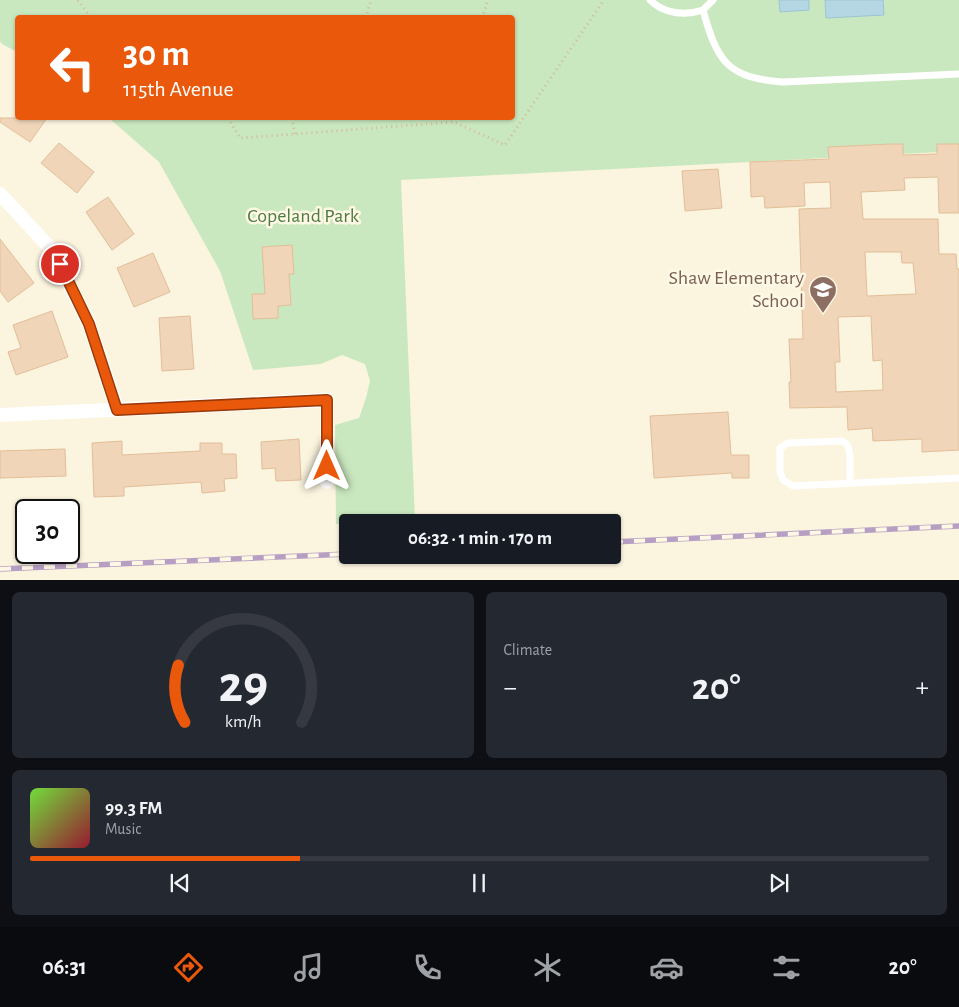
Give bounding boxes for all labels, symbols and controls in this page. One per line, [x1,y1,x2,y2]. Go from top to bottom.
icon: left [40,35,105,100]
text: 30 m [123,37,190,72]
text: 115th Avenue [123,78,234,100]
park label: Copeland Park [247,206,359,226]
pin [39,243,81,285]
icon: arrive [46,250,74,278]
place label: Shaw Elementary School [669,268,804,311]
school or university icon: Shaw Elementary School [808,275,838,314]
position arrow [300,439,352,491]
speed limit sign: 30 [15,499,80,564]
text: 06:32 · 1 min · 170 m [408,529,552,548]
text: Climate [504,642,552,658]
text: 29 [218,659,268,711]
text: 20° [692,669,741,707]
text: − [504,674,517,702]
text: + [916,674,929,702]
text: km/h [224,713,261,731]
text: 99.3 FM [105,799,162,818]
text: Music [105,821,141,837]
icon: previous [166,869,194,897]
icon: pause [465,869,493,897]
icon: next [765,869,793,897]
icon: directions [171,950,206,985]
icon: music [291,950,326,985]
icon: phone [410,950,445,985]
icon: climate [530,950,565,985]
icon: car [649,950,684,985]
icon: filters [769,950,804,985]
text: 06:31 [42,956,87,978]
text: 20° [888,956,917,978]

